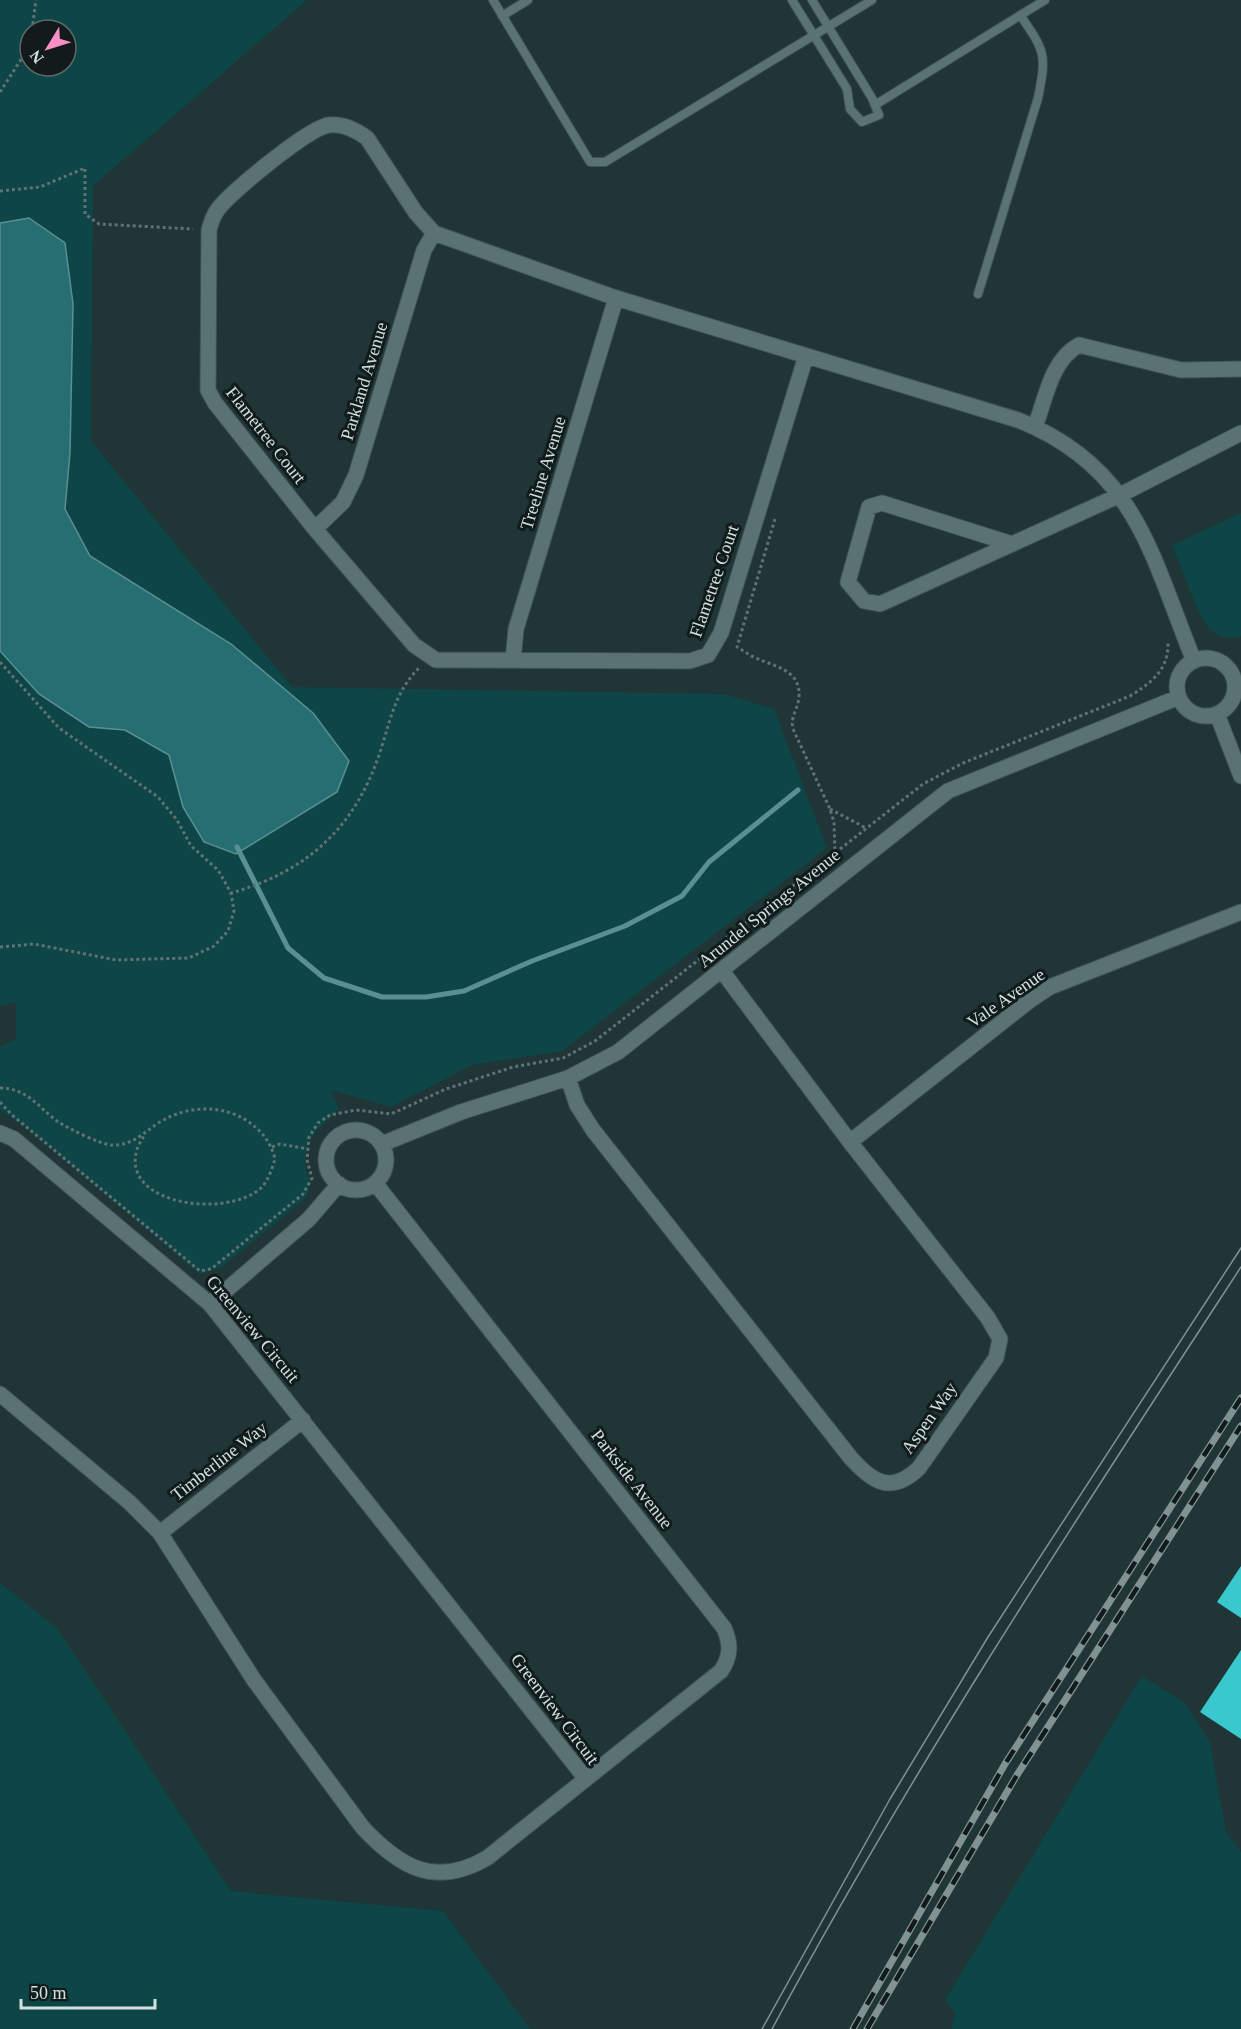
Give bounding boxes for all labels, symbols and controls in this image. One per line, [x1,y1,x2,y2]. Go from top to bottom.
north arrow [18,18,78,78]
text: N [26,47,47,67]
street label: Parkland Avenue [337,320,391,442]
street label: Flametree Court [222,383,310,487]
street label: Treeline Avenue [516,414,570,532]
street label: Flametree Court [685,522,743,640]
street label: Arundel Springs Avenue [694,845,844,971]
street label: Vale Avenue [963,964,1049,1032]
street label: Greenview Circuit [202,1271,304,1387]
street label: Aspen Way [897,1378,961,1458]
street label: Timberline Way [167,1417,271,1505]
street label: Parkside Avenue [587,1426,677,1532]
street label: Greenview Circuit [507,1650,603,1768]
scale bar [21,1972,154,2010]
text: 50 m [30,1983,67,2003]

